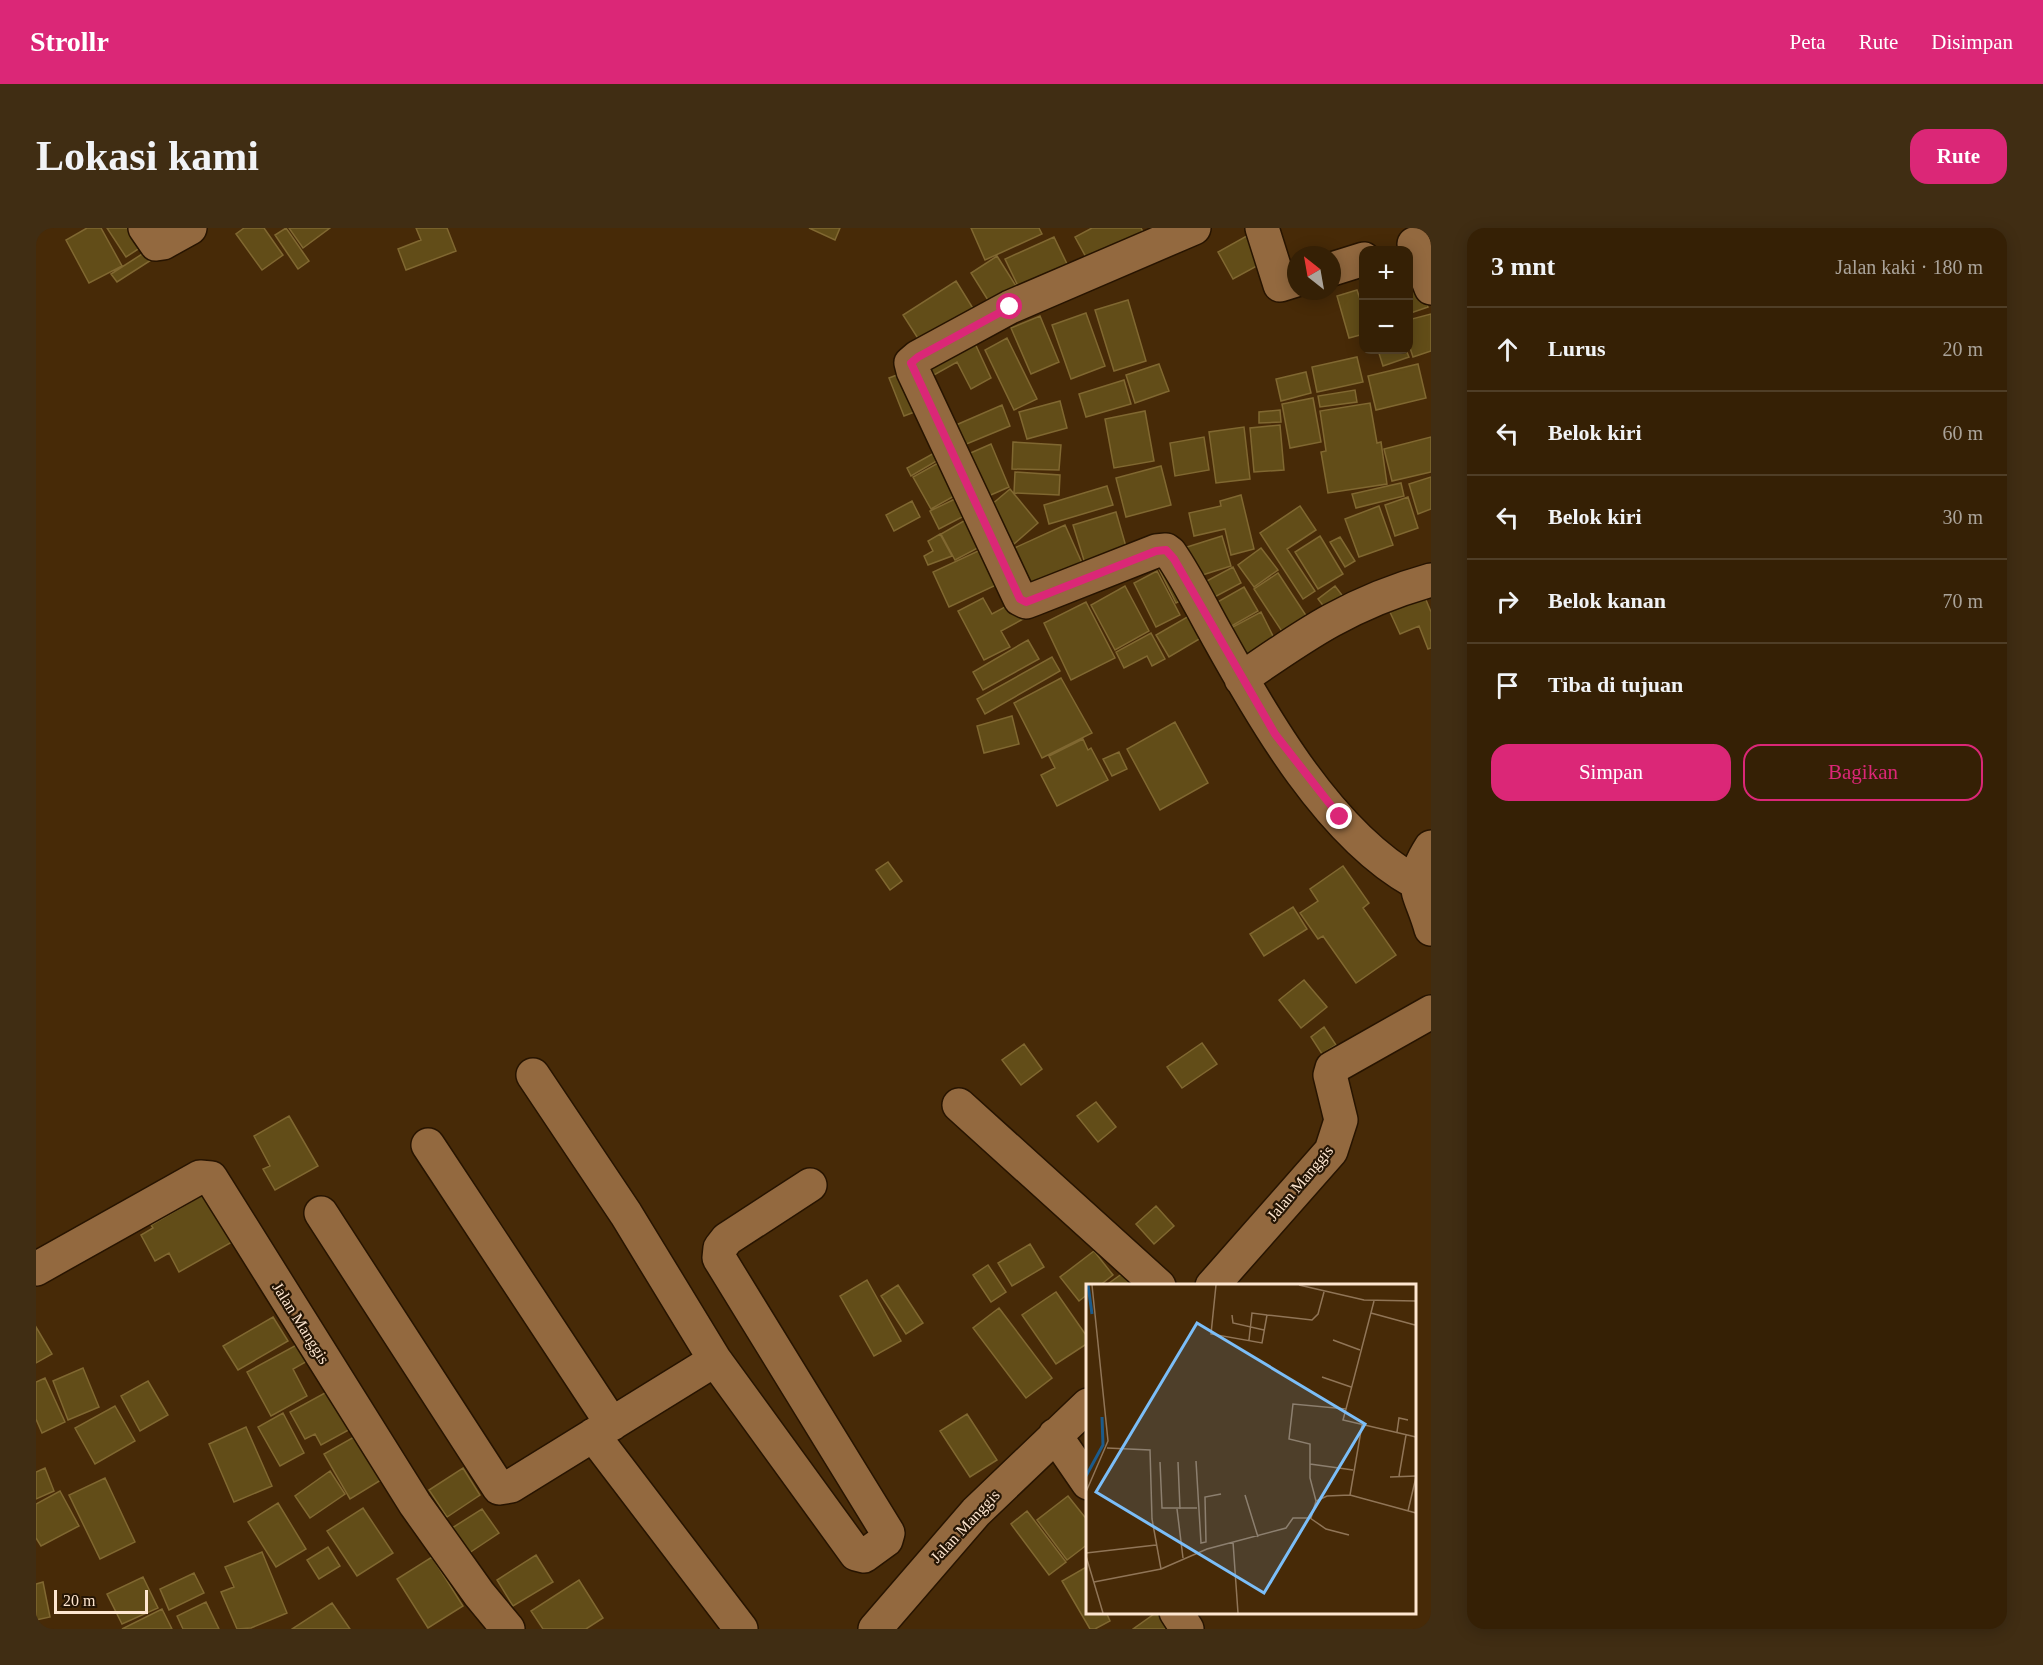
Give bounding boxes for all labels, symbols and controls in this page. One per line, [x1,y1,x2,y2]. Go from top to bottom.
text: Strollr [30,26,109,57]
text: Peta [1790,30,1826,54]
text: Rute [1859,30,1898,54]
text: Disimpan [1931,30,2013,54]
button: Rute [1910,129,2007,184]
text: Lokasi kami [36,133,259,179]
north arrow [1287,246,1341,300]
map controls [1359,246,1413,354]
button: + [1359,246,1413,300]
text: 3 mnt [1491,252,1555,281]
text: Jalan kaki · 180 m [1835,256,1983,278]
route start [996,293,1022,319]
button: − [1359,300,1413,354]
icon: ahead [1491,333,1524,366]
text: Lurus [1548,336,1605,361]
text: 20 m [1942,338,1983,360]
icon: left [1491,417,1524,450]
text: Belok kiri [1548,420,1642,445]
text: 60 m [1942,422,1983,444]
icon: left [1491,501,1524,534]
text: Belok kiri [1548,504,1642,529]
text: 30 m [1942,506,1983,528]
icon: right [1491,585,1524,618]
text: Belok kanan [1548,588,1666,613]
text: 70 m [1942,590,1983,612]
icon: arrive [1491,669,1524,702]
text: Tiba di tujuan [1548,672,1683,697]
button: Simpan [1491,744,1731,801]
button: Bagikan [1743,744,1983,801]
route end [1326,803,1352,829]
street label: Jalan Manggis [1264,1142,1337,1225]
street label: Jalan Manggis [268,1279,333,1367]
inset map [1086,1284,1416,1614]
street label: Jalan Manggis [927,1486,1004,1566]
scale bar [54,1587,148,1614]
text: 20 m [63,1592,95,1609]

